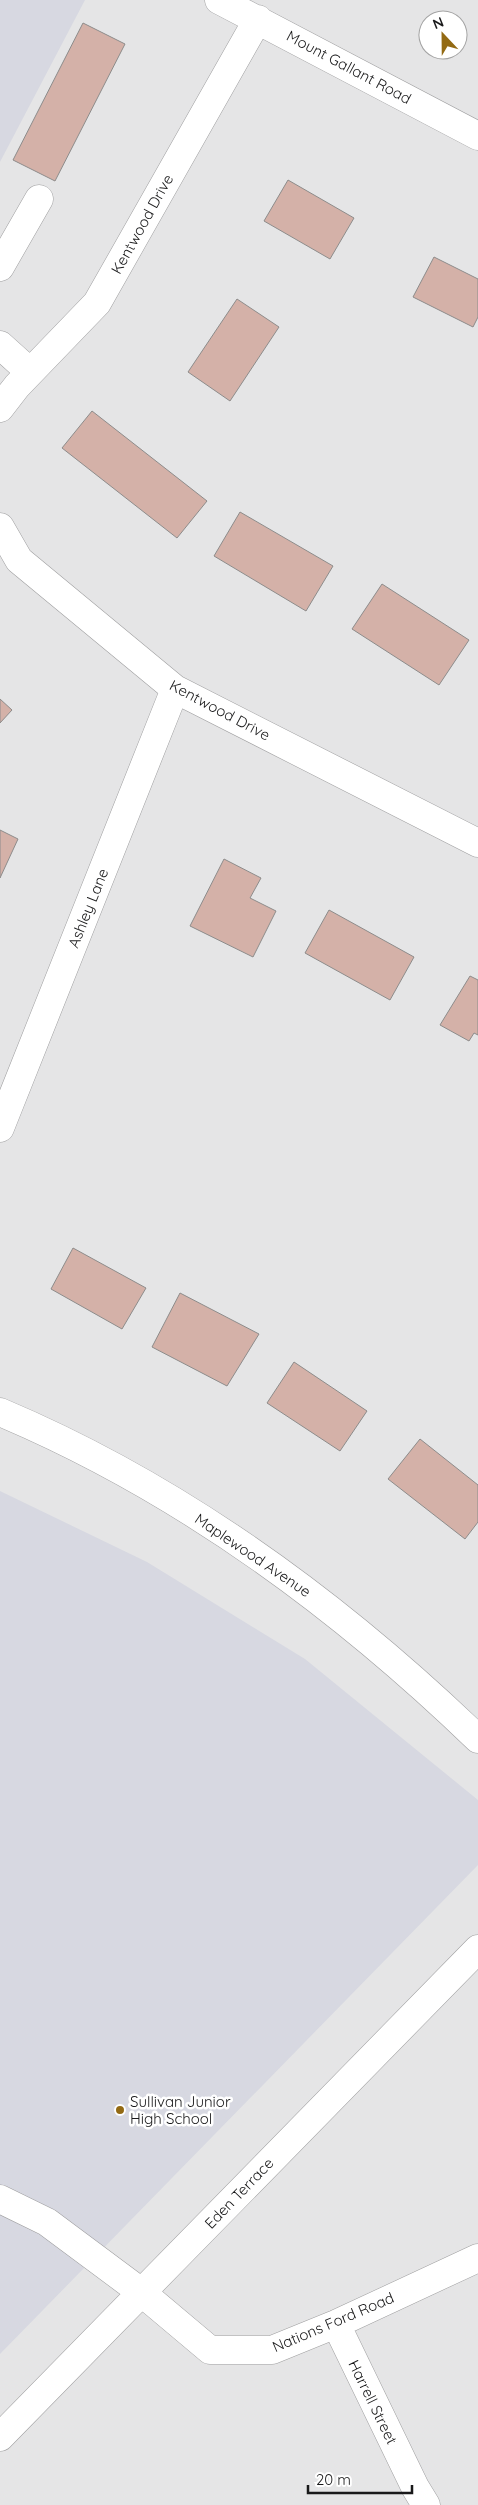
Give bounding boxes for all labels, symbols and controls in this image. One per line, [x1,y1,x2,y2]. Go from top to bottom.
north arrow [418,10,468,60]
text: N [430,13,446,33]
street label: Mount Gallant Road [283,26,415,108]
street label: Kentwood Drive [107,171,177,277]
street label: Kentwood Drive [166,675,274,745]
street label: Ashley Lane [63,866,113,950]
street label: Maplewood Avenue [191,1509,315,1601]
place label: Sullivan Junior High School [130,2092,231,2128]
marker: Sullivan Junior High School [114,2104,126,2116]
street label: Eden Terrace [200,2154,278,2232]
street label: Nations Ford Road [269,2288,397,2356]
street label: Harrell Street [344,2357,402,2447]
scale bar [308,2462,412,2494]
text: 20 m [316,2470,351,2489]

